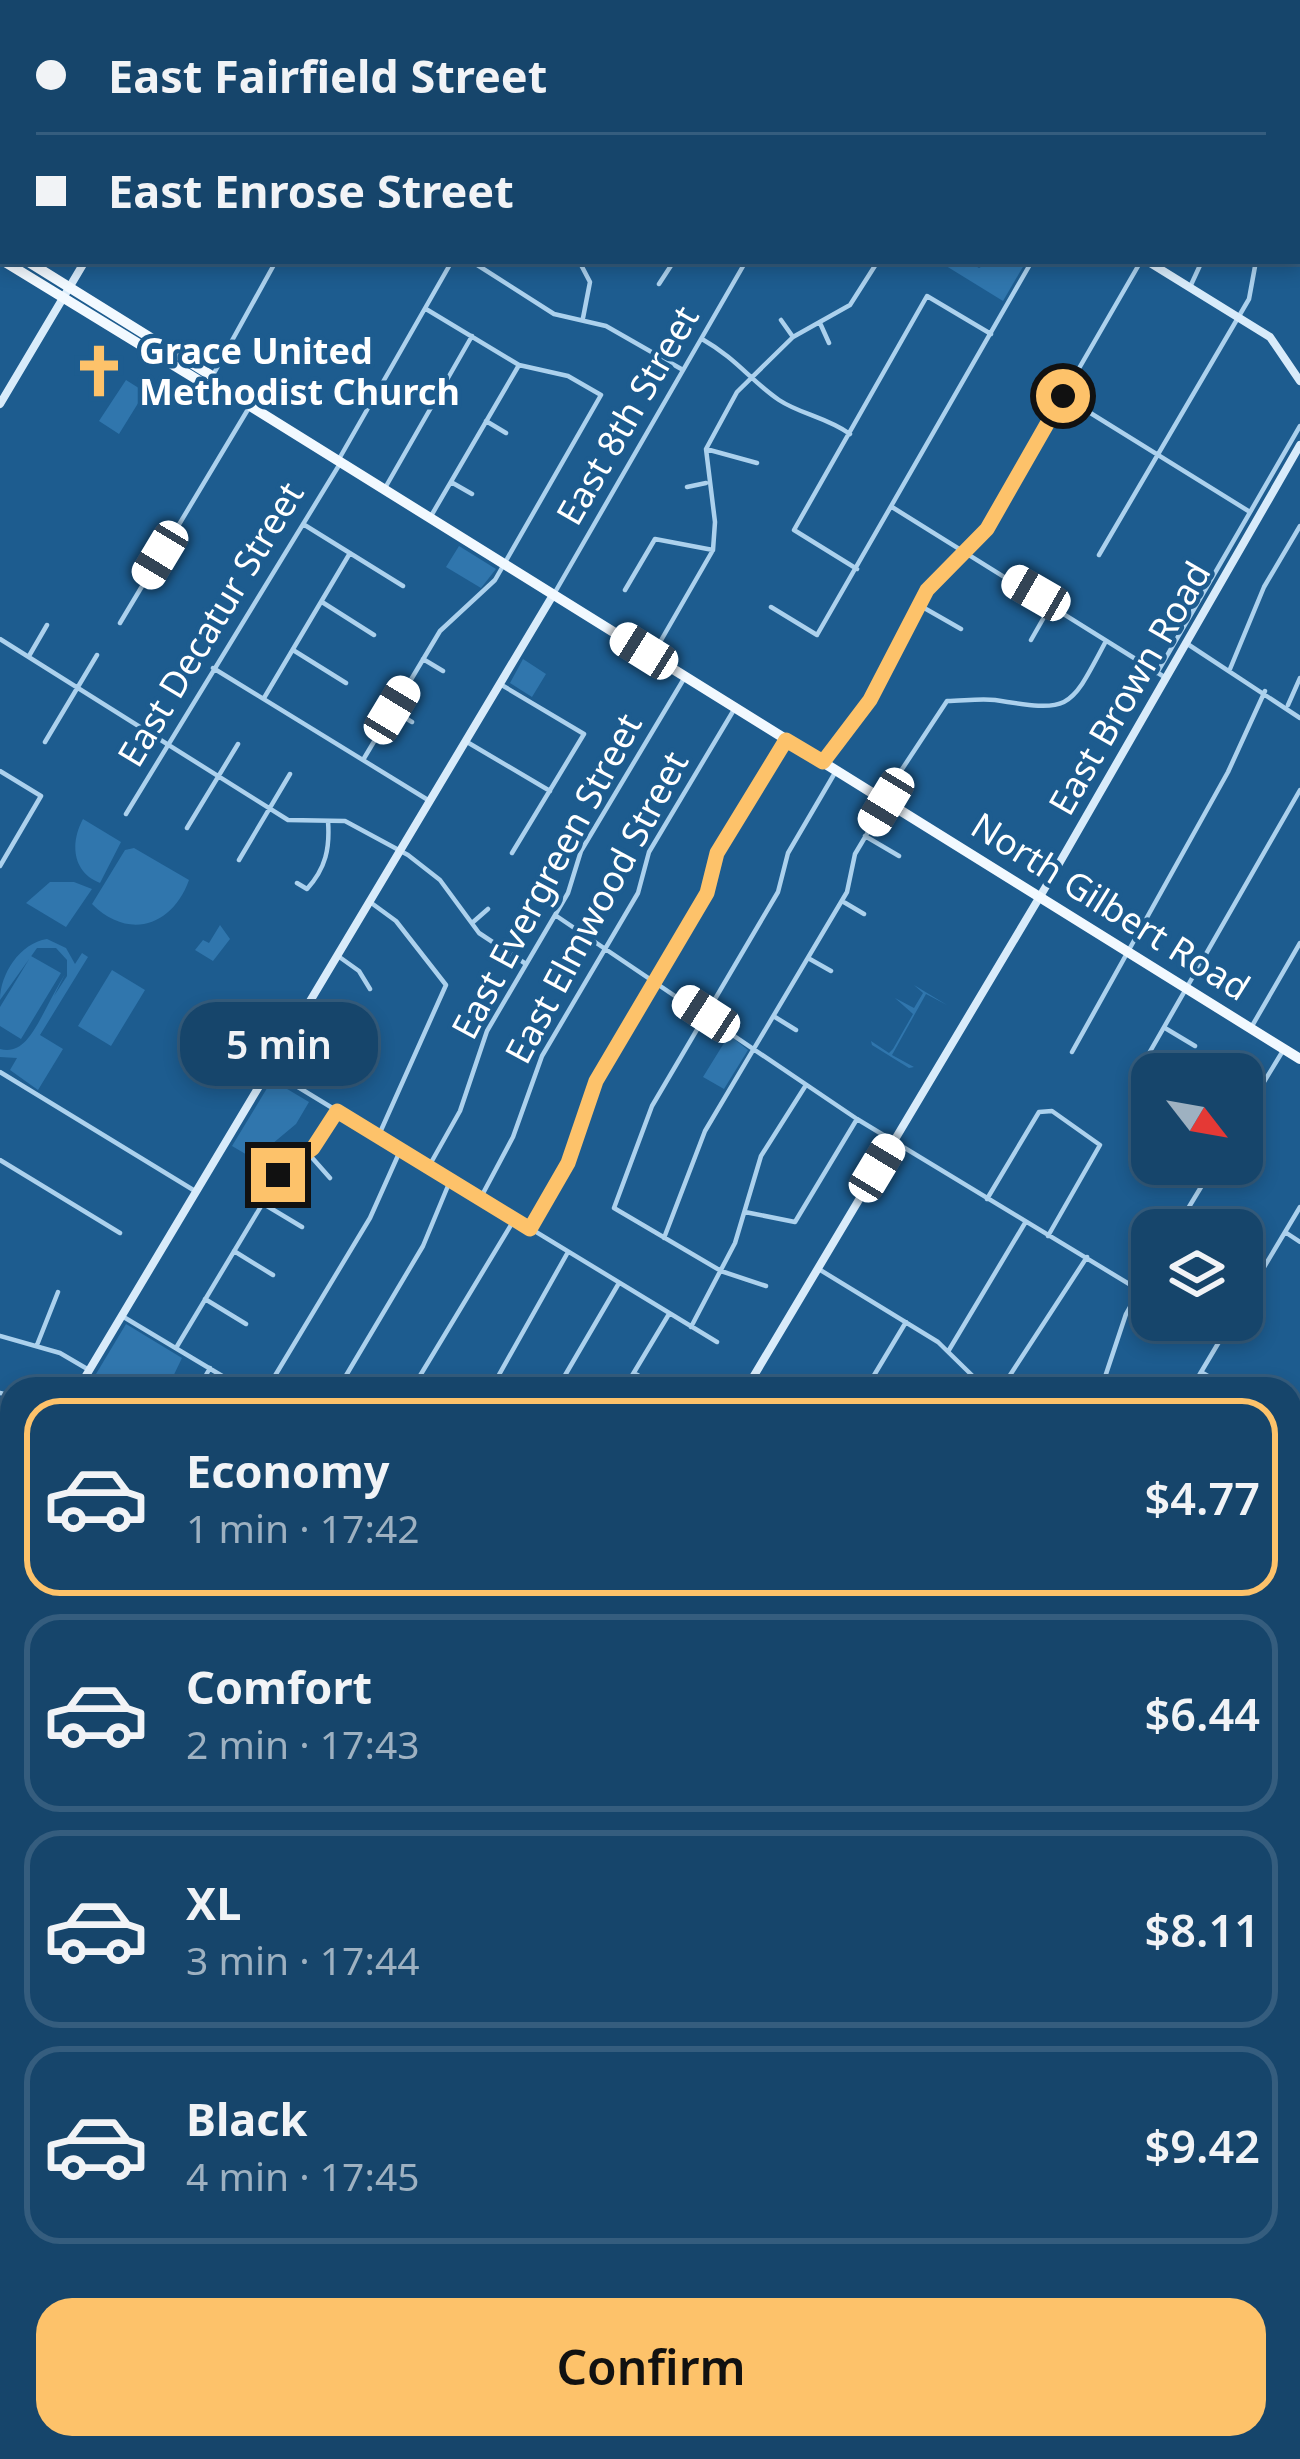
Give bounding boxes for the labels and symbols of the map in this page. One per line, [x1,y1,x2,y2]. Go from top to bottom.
street label: East 8th Street [544,296,710,534]
place label: Grace United Methodist Church [139,326,460,416]
church icon: Grace United Methodist Church [70,342,128,400]
route start [1036,369,1090,423]
street label: East Decatur Street [106,473,314,775]
car [126,515,194,595]
street label: East Brown Road [1037,552,1221,824]
car [996,559,1076,627]
car [604,617,684,685]
car [358,670,426,750]
street label: East Evergreen Street [439,705,653,1047]
street label: East Elmwood Street [493,742,699,1072]
car [852,762,920,842]
street label: North Gilbert Road [963,801,1259,1011]
car [666,979,746,1049]
callout: 5 min [179,1001,377,1085]
north arrow [1131,1053,1263,1185]
car [843,1128,911,1208]
route end [251,1148,305,1202]

